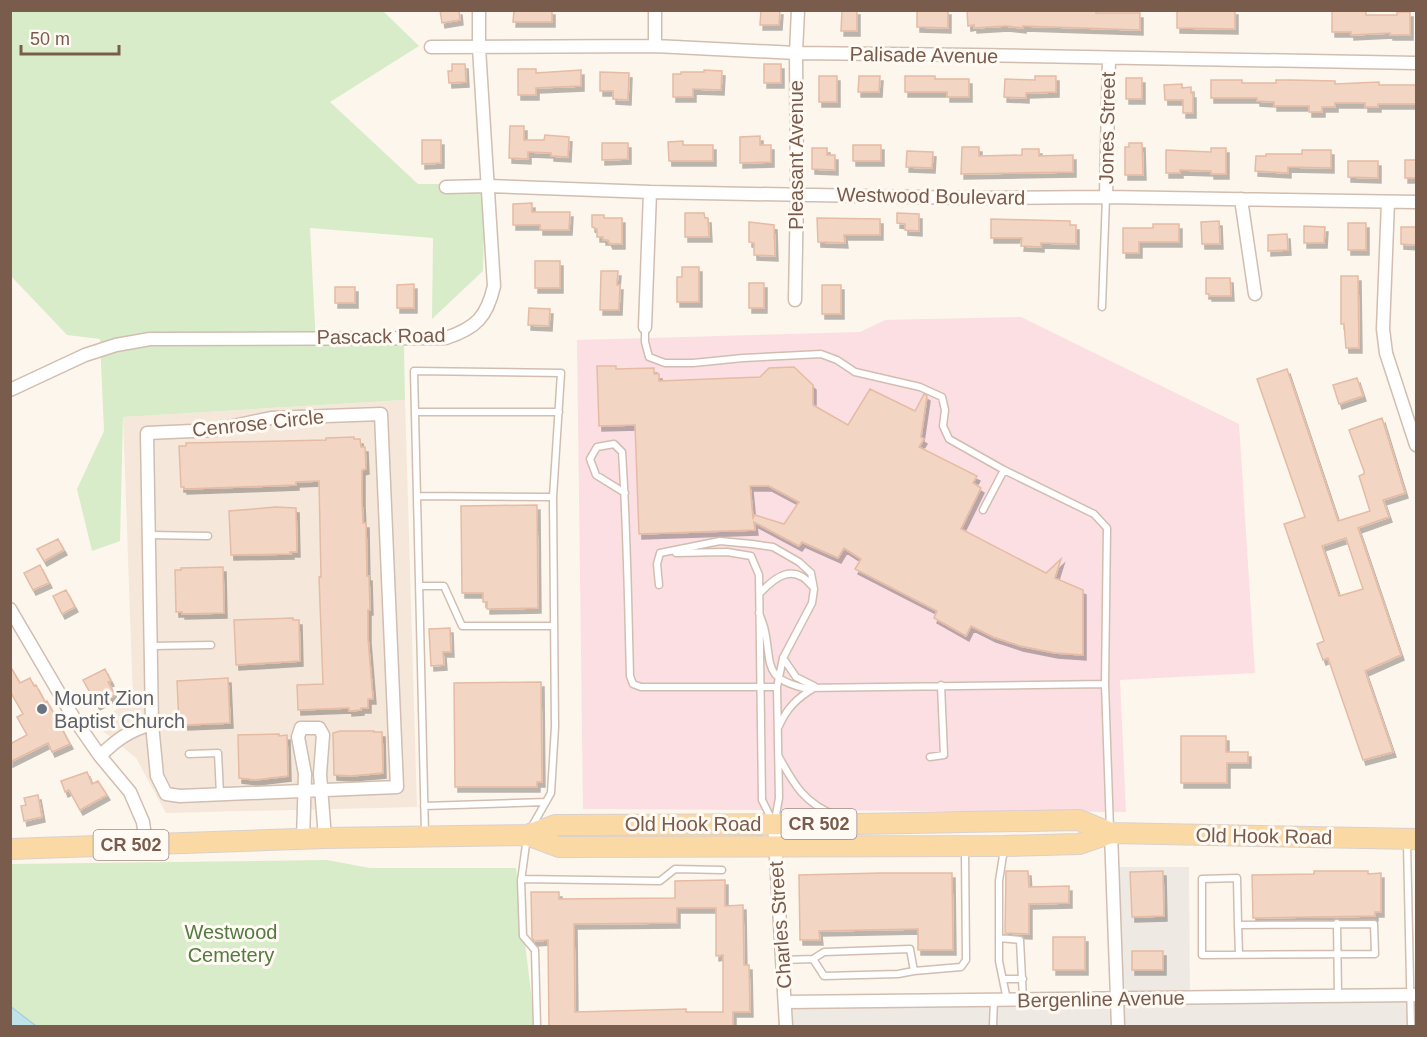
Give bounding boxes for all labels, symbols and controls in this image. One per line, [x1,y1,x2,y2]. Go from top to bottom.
scale bar [21,18,118,56]
text: 50 m [30,29,70,49]
street label: Palisade Avenue [849,43,999,67]
street label: Jones Street [1095,71,1119,184]
street label: Pleasant Avenue [785,80,807,230]
street label: Westwood Boulevard [837,183,1025,209]
street label: Pascack Road [316,324,446,348]
street label: Cenrose Circle [191,405,325,441]
place label: Mount Zion Baptist Church [54,687,185,732]
marker: Mount Zion Baptist Church [35,702,49,716]
road number: CR 502 [782,809,856,839]
street label: Old Hook Road [625,813,761,835]
street label: Old Hook Road [1195,824,1333,848]
road number: CR 502 [94,830,168,860]
street label: Charles Street [765,860,795,990]
park label: Westwood Cemetery [184,921,278,966]
street label: Bergenline Avenue [1017,987,1185,1011]

